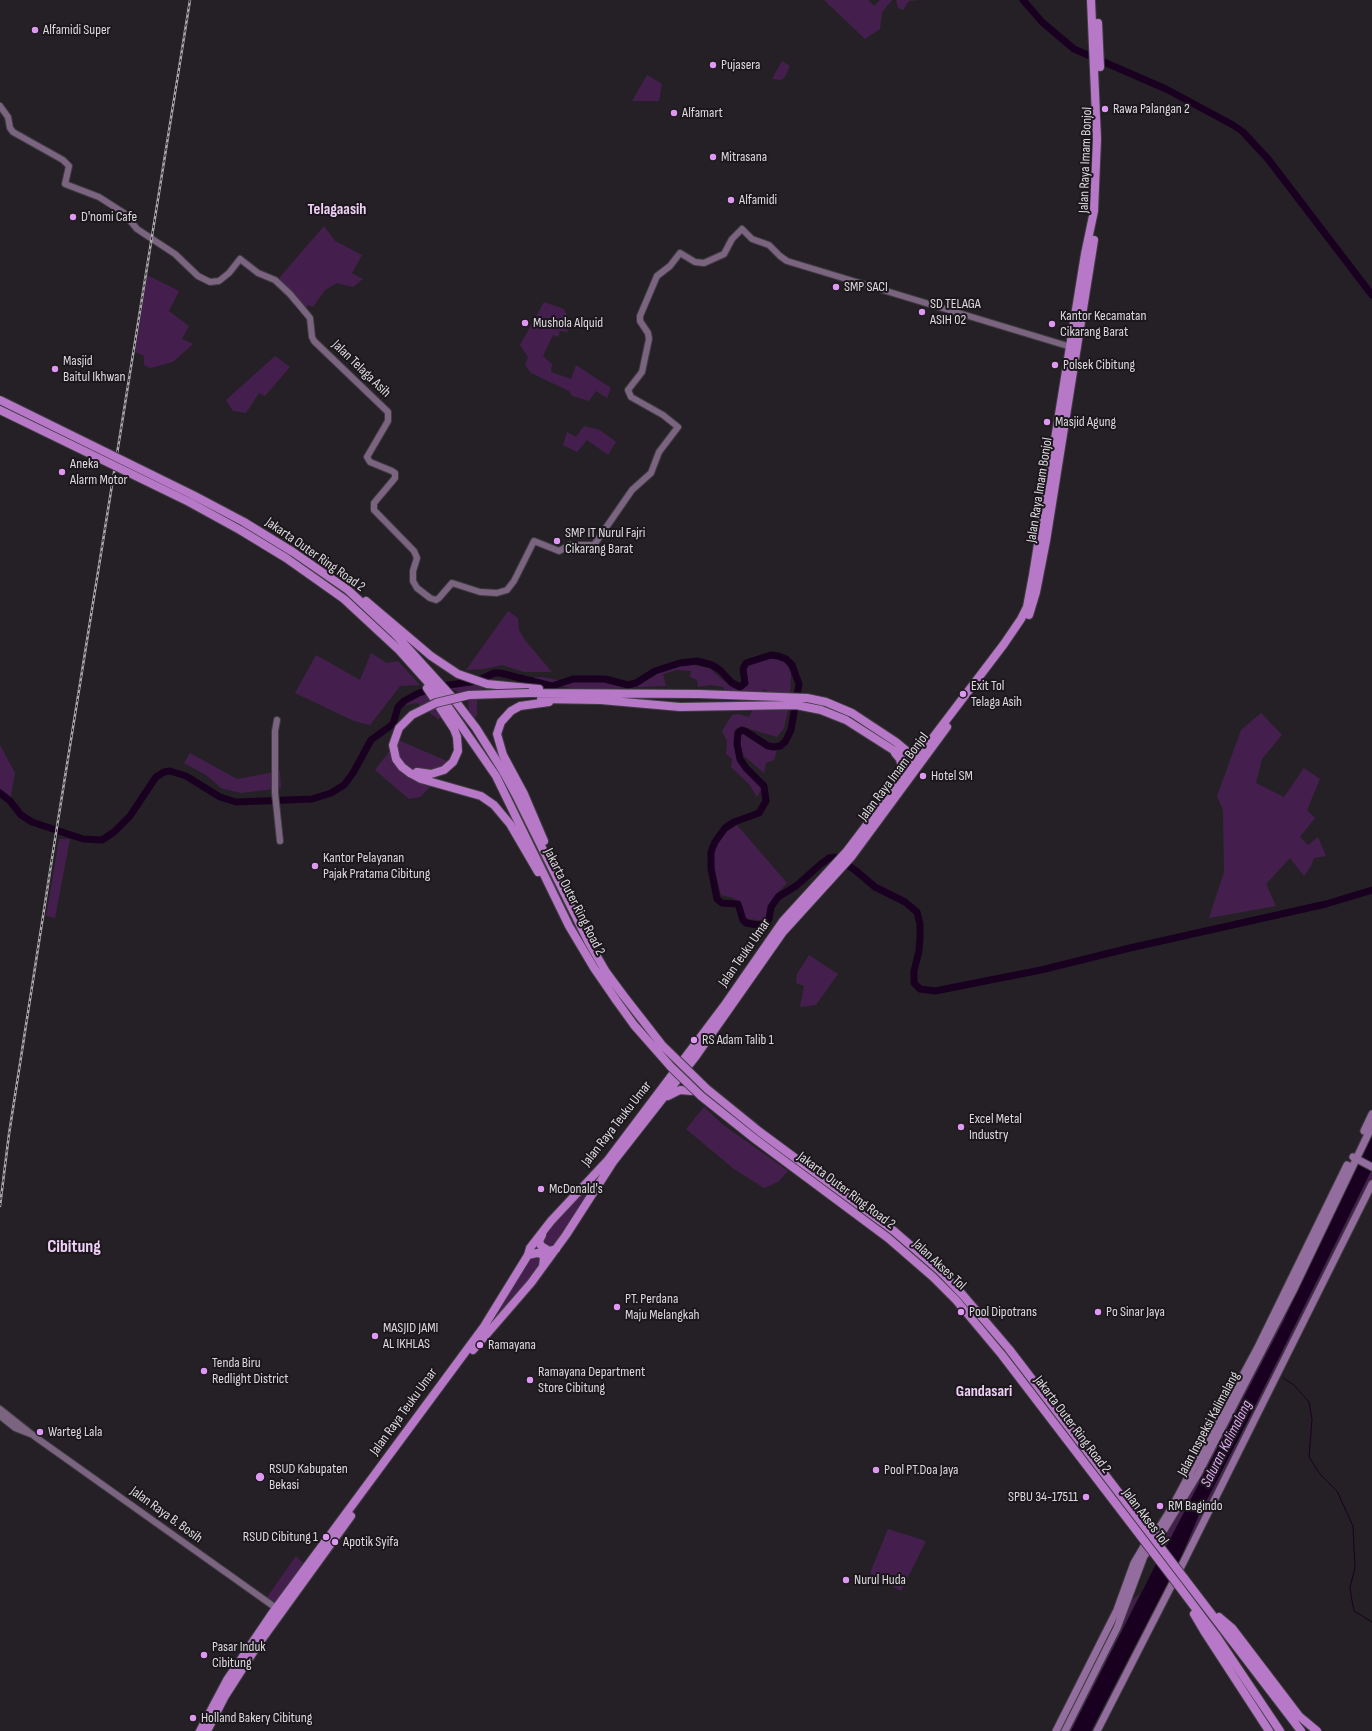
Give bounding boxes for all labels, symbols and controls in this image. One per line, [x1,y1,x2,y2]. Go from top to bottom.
place label: Alfamidi Super [43,22,111,38]
marker: Alfamidi Super [30,25,40,35]
place label: Pujasera [721,57,760,73]
marker: Pujasera [708,60,718,70]
place label: Rawa Palangan 2 [1113,101,1190,117]
marker: Rawa Palangan 2 [1100,104,1110,114]
place label: Alfamart [682,105,723,121]
street label: Jalan Raya Imam Bonjol [1076,107,1096,213]
marker: Alfamart [669,108,679,118]
place label: Mitrasana [721,149,767,165]
marker: Mitrasana [708,152,718,162]
place label: Alfamidi [739,192,777,208]
marker: Alfamidi [726,195,736,205]
district label: Telagaasih [308,200,366,220]
place label: D'nomi Cafe [81,209,137,225]
marker: D'nomi Cafe [68,212,78,222]
place label: SMP SACI [844,279,888,295]
marker: SMP SACI [831,282,841,292]
place label: SD TELAGA ASIH 02 [930,296,981,328]
marker: SD TELAGA ASIH 02 [917,307,927,317]
place label: Kantor Kecamatan Cikarang Barat [1060,308,1146,340]
place label: Mushola Alquid [533,315,603,331]
marker: Mushola Alquid [520,318,530,328]
marker: Kantor Kecamatan Cikarang Barat [1047,319,1057,329]
street label: Jalan Telaga Asih [328,337,394,401]
place label: Masjid Baitul Ikhwan [63,353,125,386]
place label: Polsek Cibitung [1063,357,1135,373]
marker: Polsek Cibitung [1050,360,1060,370]
marker: Masjid Baitul Ikhwan [50,364,60,374]
place label: Masjid Agung [1055,414,1116,430]
marker: Masjid Agung [1042,417,1052,427]
street label: Jalan Raya Imam Bonjol [1023,436,1057,544]
place label: Aneka Alarm Motor [70,456,128,488]
marker: Aneka Alarm Motor [57,467,67,477]
street label: Jakarta Outer Ring Road 2 [262,514,368,596]
place label: SMP IT Nurul Fajri Cikarang Barat [565,525,645,558]
marker: SMP IT Nurul Fajri Cikarang Barat [552,536,562,546]
place label: Exit Tol Telaga Asih [971,678,1022,710]
marker: Exit Tol Telaga Asih [958,689,968,699]
street label: Jalan Raya Imam Bonjol [855,730,933,824]
place label: Hotel SM [931,768,973,784]
marker: Hotel SM [918,771,928,781]
street label: Jakarta Outer Ring Road 2 [540,846,608,958]
place label: Kantor Pelayanan Pajak Pratama Cibitung [323,850,430,882]
marker: Kantor Pelayanan Pajak Pratama Cibitung [310,861,320,871]
street label: Jalan Teuku Umar [715,916,775,990]
place label: RS Adam Talib 1 [702,1032,774,1048]
marker: RS Adam Talib 1 [689,1035,699,1045]
street label: Jalan Raya Teuku Umar [578,1078,656,1170]
place label: Excel Metal Industry [969,1111,1022,1144]
marker: Excel Metal Industry [956,1122,966,1132]
street label: Jakarta Outer Ring Road 2 [794,1149,898,1233]
place label: McDonald's [549,1181,603,1197]
marker: McDonald's [536,1184,546,1194]
district label: Cibitung [47,1236,101,1258]
street label: Jalan Akses Tol [909,1236,969,1294]
place label: PT. Perdana Maju Melangkah [625,1291,700,1324]
marker: PT. Perdana Maju Melangkah [612,1302,622,1312]
place label: Pool Dipotrans [969,1304,1037,1320]
place label: Po Sinar Jaya [1106,1304,1165,1320]
marker: Pool Dipotrans [956,1307,966,1317]
marker: Po Sinar Jaya [1093,1307,1103,1317]
place label: MASJID JAMI AL IKHLAS [383,1320,438,1352]
marker: MASJID JAMI AL IKHLAS [370,1331,380,1341]
place label: Ramayana [488,1337,536,1353]
marker: Ramayana [475,1340,485,1350]
place label: Tenda Biru Redlight District [212,1355,289,1388]
place label: Ramayana Department Store Cibitung [538,1364,645,1396]
street label: Jalan Raya Teuku Umar [367,1365,441,1459]
marker: Tenda Biru Redlight District [199,1366,209,1376]
street label: Jalan Inspeksi Kalimalang [1174,1369,1244,1479]
street label: Jakarta Outer Ring Road 2 [1030,1373,1114,1477]
marker: Ramayana Department Store Cibitung [525,1375,535,1385]
district label: Gandasari [956,1382,1012,1402]
water label: Saluran Kalimalang [1197,1398,1257,1490]
place label: Warteg Lala [48,1424,102,1440]
marker: Warteg Lala [35,1427,45,1437]
place label: RSUD Kabupaten Bekasi [269,1461,348,1494]
place label: Pool PT.Doa Jaya [884,1462,959,1478]
marker: Pool PT.Doa Jaya [871,1465,881,1475]
marker: RSUD Kabupaten Bekasi [254,1471,266,1483]
street label: Jalan Raya B. Bosih [127,1483,205,1547]
street label: Jalan Akses Tol [1118,1485,1172,1549]
place label: SPBU 34-17511 [1008,1489,1078,1505]
marker: SPBU 34-17511 [1081,1492,1091,1502]
place label: RM Bagindo [1168,1498,1223,1514]
marker: RM Bagindo [1155,1501,1165,1511]
place label: RSUD Cibitung 1 [243,1529,318,1545]
marker: RSUD Cibitung 1 [321,1532,331,1542]
place label: Apotik Syifa [343,1534,399,1550]
marker: Apotik Syifa [330,1537,340,1547]
place label: Nurul Huda [854,1572,906,1588]
marker: Nurul Huda [841,1575,851,1585]
place label: Pasar Induk Cibitung [212,1639,266,1672]
marker: Pasar Induk Cibitung [199,1650,209,1660]
place label: Holland Bakery Cibitung [201,1710,312,1726]
marker: Holland Bakery Cibitung [188,1713,198,1723]

